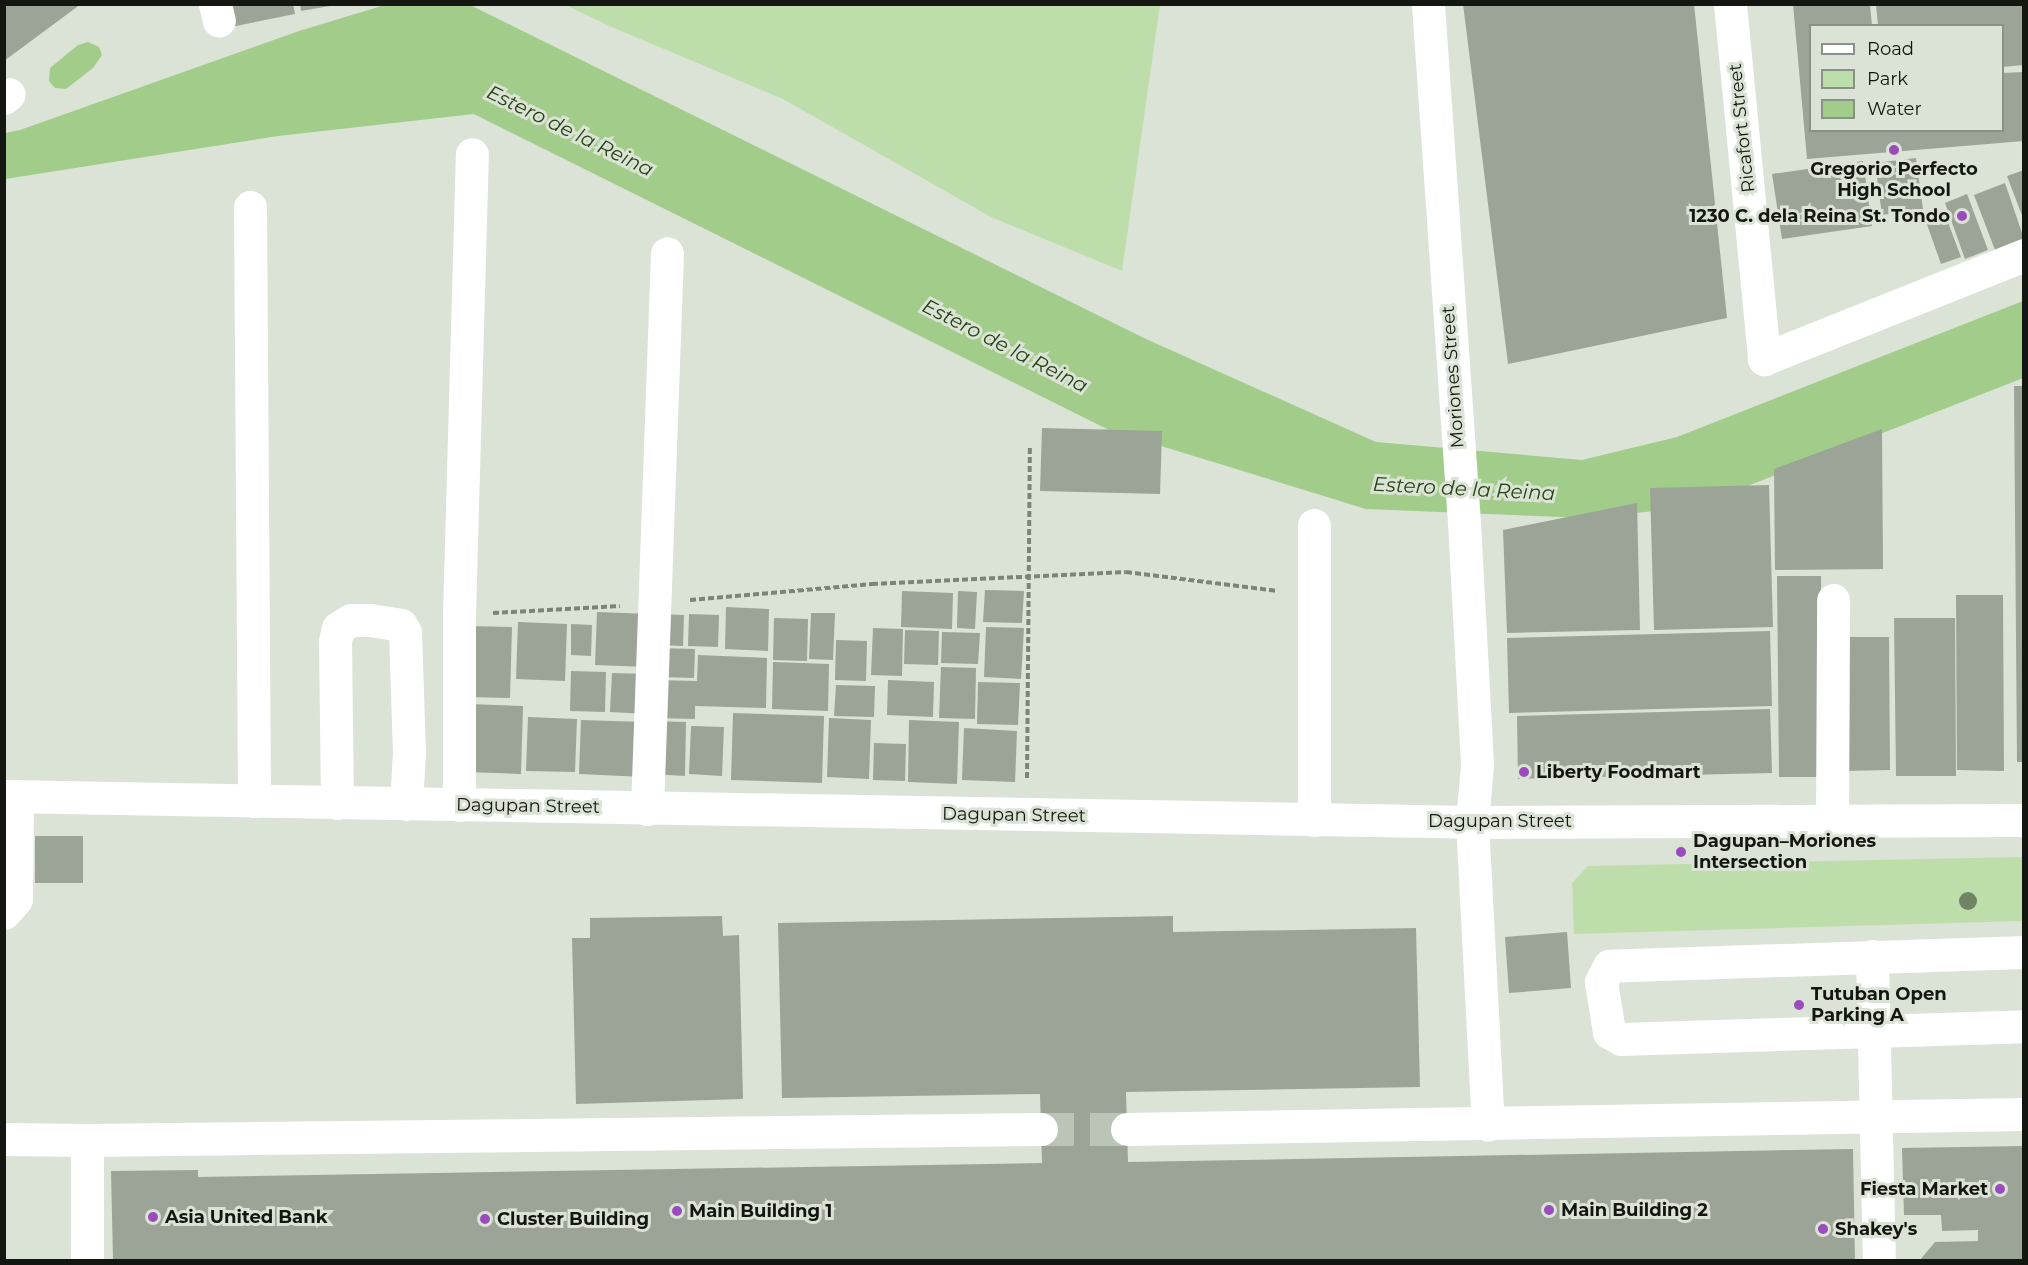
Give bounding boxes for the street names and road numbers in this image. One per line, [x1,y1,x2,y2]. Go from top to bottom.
street label: Ricafort Street [1724,62,1760,194]
street label: Moriones Street [1437,305,1469,449]
street label: Dagupan Street [456,794,600,818]
street label: Dagupan Street [942,803,1086,827]
street label: Dagupan Street [1428,810,1572,832]

